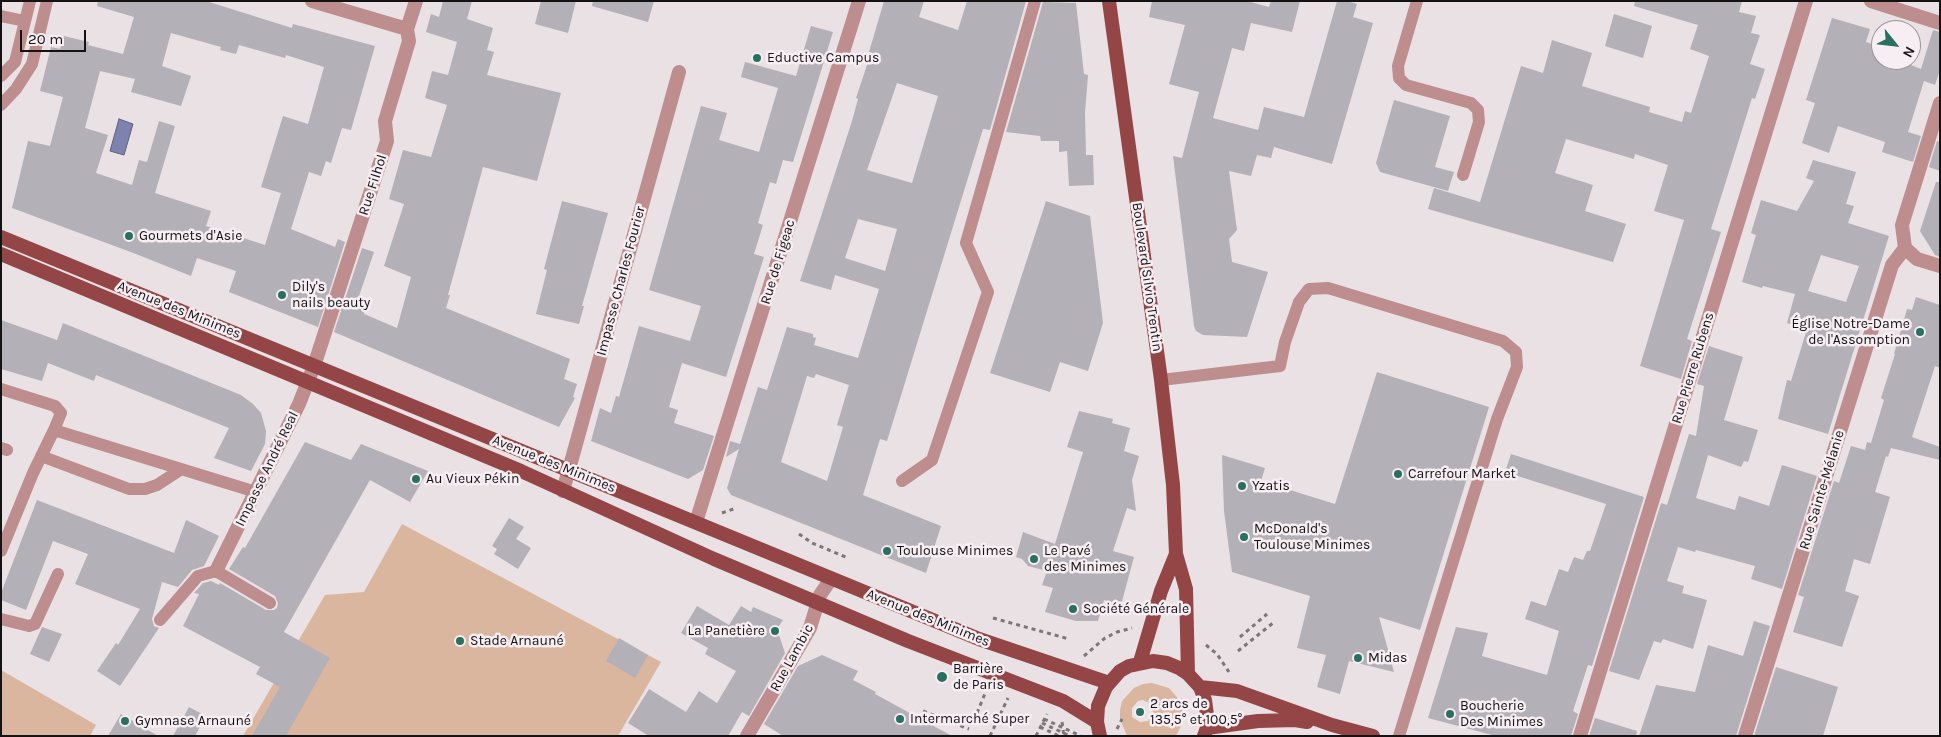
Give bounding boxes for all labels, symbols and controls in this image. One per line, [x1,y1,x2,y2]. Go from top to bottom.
scale bar [22,20,89,52]
north arrow [1871,20,1921,70]
text: 20 m [28,30,63,48]
text: N [1899,44,1919,61]
place label: Eductive Campus [767,50,879,66]
marker: Eductive Campus [751,52,763,64]
street label: Rue Filhol [355,152,391,218]
street label: Boulevard Silvio Trentin [1128,201,1166,353]
street label: Impasse Charles Fourier [593,204,649,358]
street label: Rue de Figeac [757,218,799,306]
place label: Gourmets d'Asie [139,228,242,244]
marker: Gourmets d'Asie [123,230,135,242]
street label: Avenue des Minimes [115,278,243,342]
place label: Dily's nails beauty [292,279,370,312]
marker: Dily's nails beauty [276,289,288,301]
street label: Rue Pierre Rubens [1668,310,1718,426]
place label: Église Notre-Dame de l'Assomption [1791,316,1910,348]
marker: Église Notre-Dame de l'Assomption [1914,326,1926,338]
street label: Impasse André Real [232,409,302,529]
street label: Rue Sainte-Mélanie [1796,428,1848,552]
street label: Avenue des Minimes [490,432,618,496]
place label: Carrefour Market [1408,466,1516,482]
marker: Carrefour Market [1392,468,1404,480]
place label: Au Vieux Pékin [426,471,519,487]
marker: Au Vieux Pékin [410,473,422,485]
place label: Yzatis [1252,478,1290,494]
marker: Yzatis [1236,480,1248,492]
place label: McDonald's Toulouse Minimes [1254,521,1370,554]
marker: McDonald's Toulouse Minimes [1238,531,1250,543]
place label: Toulouse Minimes [897,543,1013,559]
place label: Le Pavé des Minimes [1044,543,1126,576]
marker: Toulouse Minimes [881,545,893,557]
marker: Le Pavé des Minimes [1028,553,1040,565]
street label: Avenue des Minimes [864,586,992,650]
place label: Société Générale [1083,601,1189,617]
marker: Société Générale [1067,603,1079,615]
street label: Rue Lambic [767,621,817,695]
place label: La Panetière [687,623,765,639]
marker: La Panetière [769,625,781,637]
place label: Stade Arnauné [470,633,564,649]
marker: Stade Arnauné [454,635,466,647]
place label: Midas [1368,650,1407,666]
marker: Midas [1352,652,1364,664]
place label: Barrière de Paris [953,661,1004,694]
marker: Barrière de Paris [935,670,949,684]
place label: 2 arcs de 135,5° et 100,5° [1150,696,1242,729]
place label: Boucherie Des Minimes [1460,698,1543,730]
marker: 2 arcs de 135,5° et 100,5° [1134,706,1146,718]
marker: Boucherie Des Minimes [1444,708,1456,720]
place label: Intermarché Super [910,711,1029,727]
place label: Gymnase Arnauné [135,713,251,729]
marker: Intermarché Super [894,713,906,725]
marker: Gymnase Arnauné [119,715,131,727]

